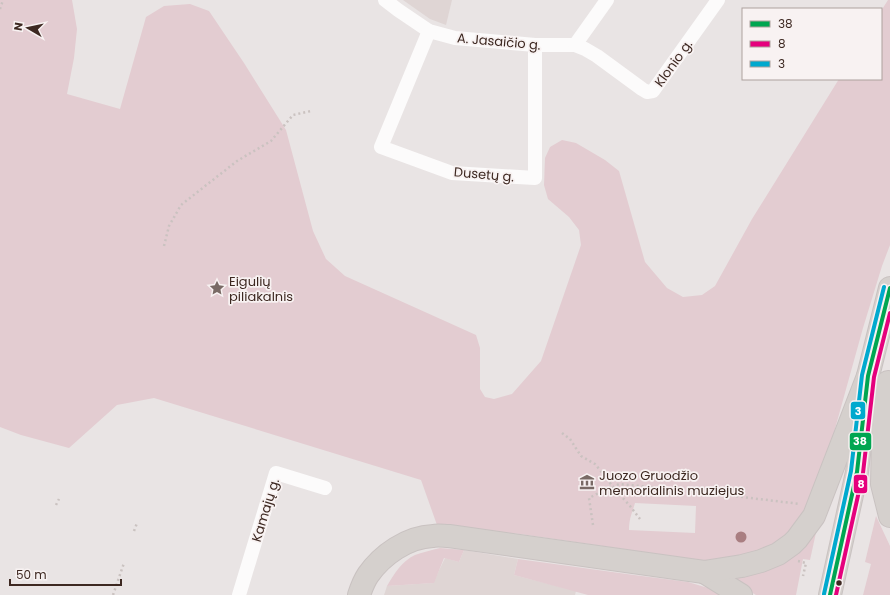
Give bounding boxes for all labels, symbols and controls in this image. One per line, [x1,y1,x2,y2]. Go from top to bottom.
north arrow [8,8,48,48]
legend [742,8,882,80]
text: 38 [778,15,793,32]
text: N [10,21,27,32]
street label: A. Jasaičio g. [456,28,542,55]
text: 8 [778,35,786,52]
street label: Klonio g. [650,36,697,91]
text: 3 [778,55,785,72]
street label: Dusetų g. [453,162,515,187]
place label: Eigulių piliakalnis [229,272,293,306]
place icon: Eigulių piliakalnis [208,279,226,297]
line badge: 3 [850,401,866,420]
text: 3 [855,403,862,419]
line badge: 38 [849,432,872,451]
text: 38 [853,433,867,449]
place label: Juozo Gruodžio memorialinis muziejus [599,466,745,500]
museum icon: Juozo Gruodžio memorialinis muziejus [578,473,596,491]
line badge: 8 [853,474,868,494]
street label: Kamajų g. [247,476,284,544]
text: 8 [857,476,865,492]
scale bar [10,561,121,587]
text: 50 m [16,566,47,583]
unlabelled marker [834,578,844,588]

